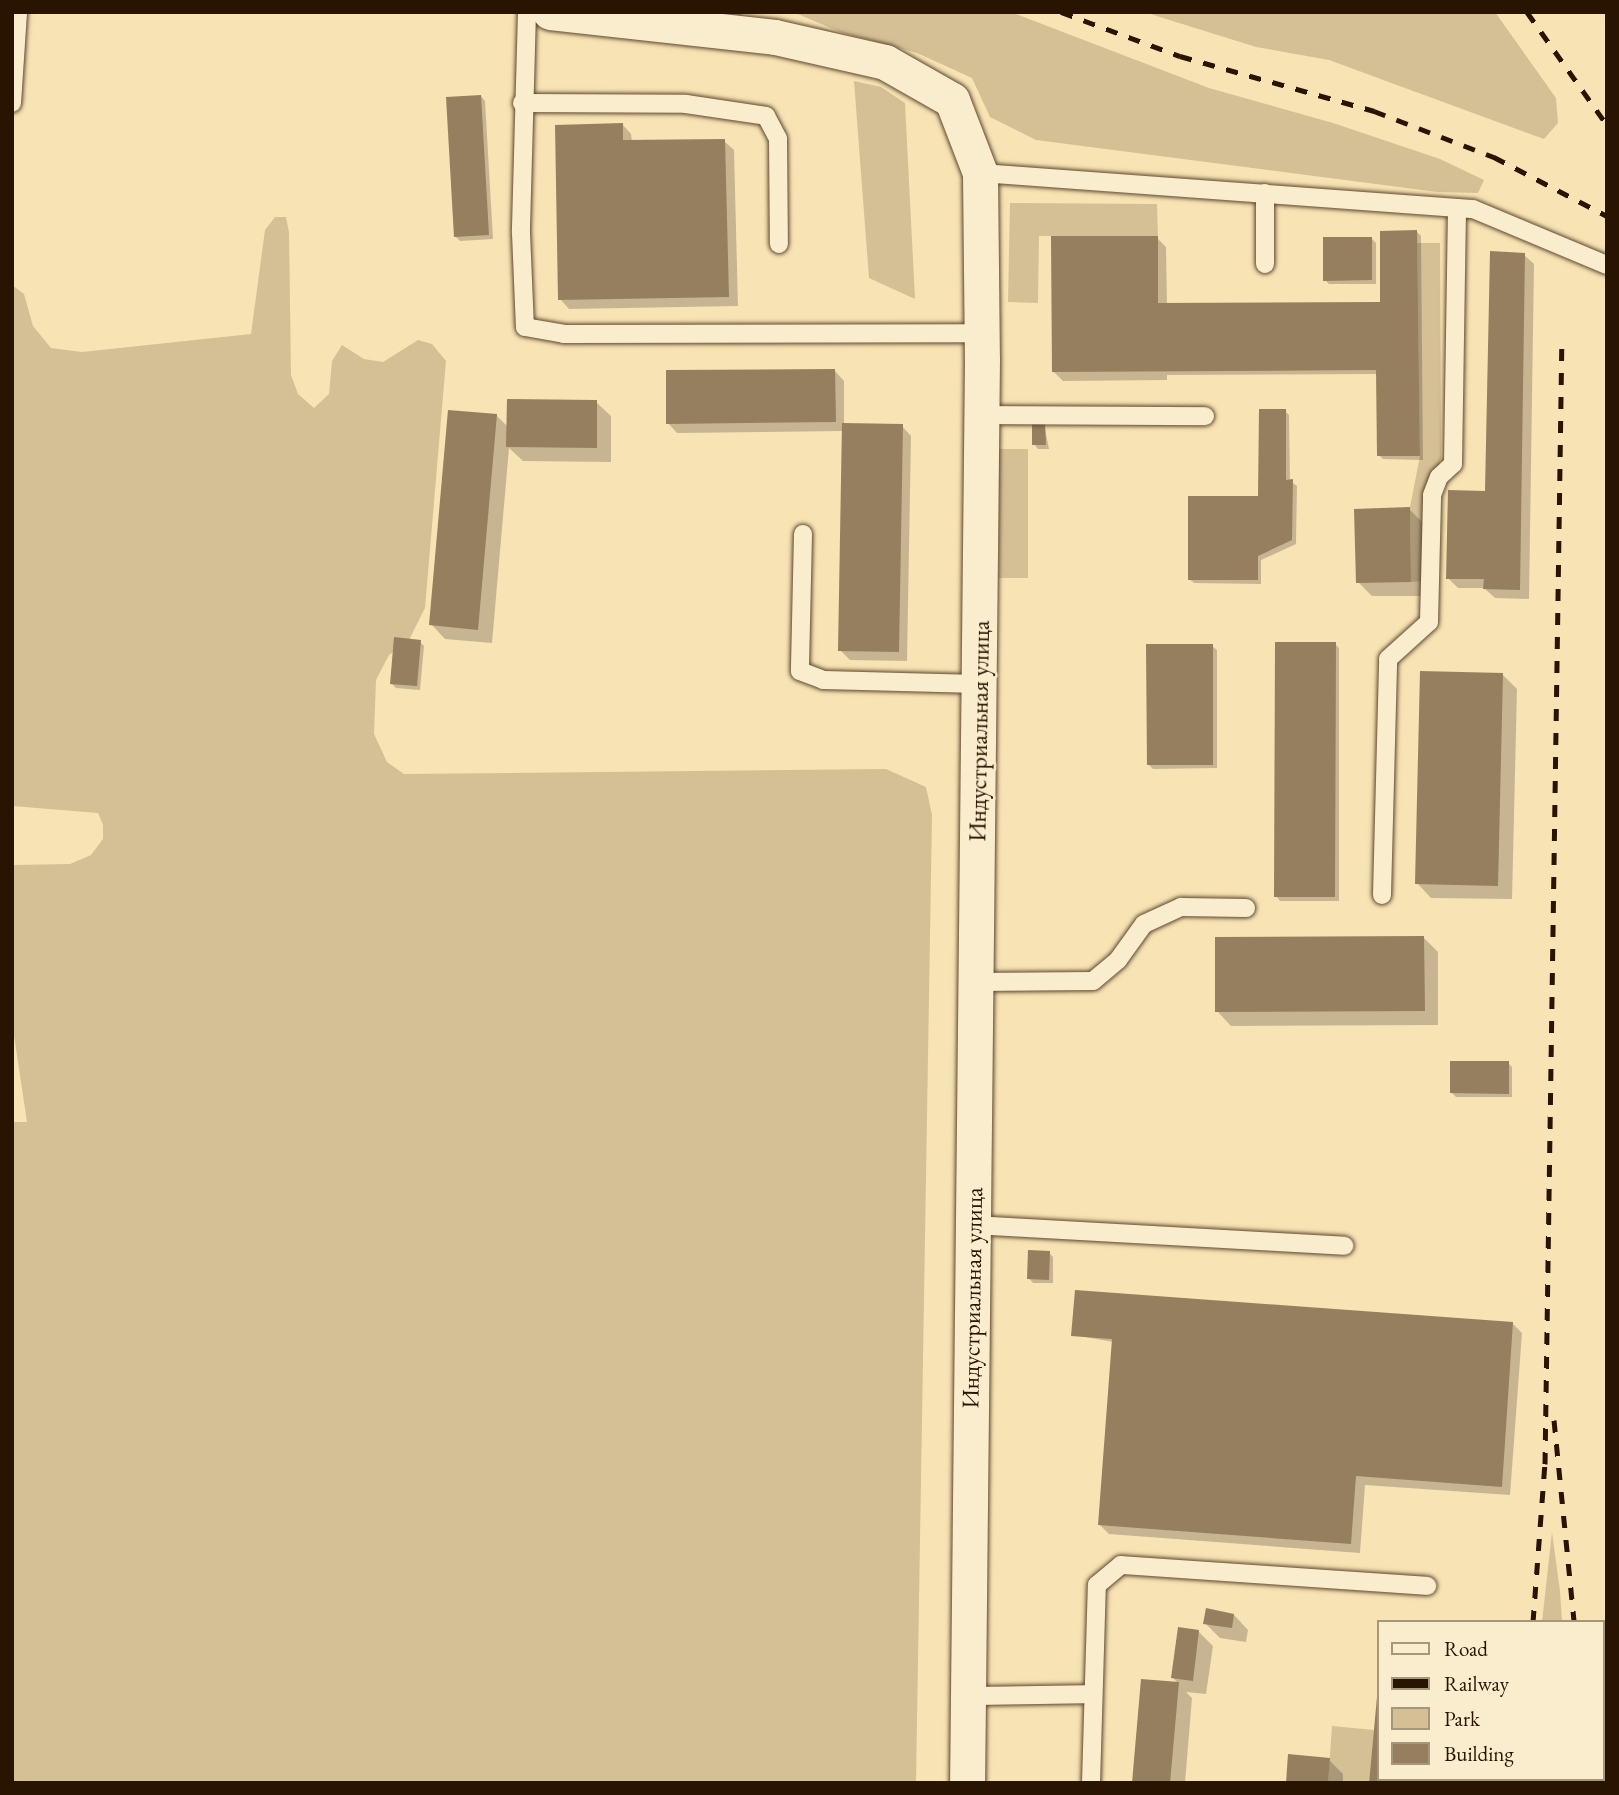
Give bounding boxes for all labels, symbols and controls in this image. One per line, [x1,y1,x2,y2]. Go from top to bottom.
street label: Индустриальная улица [963,620,995,842]
street label: Индустриальная улица [956,1187,988,1409]
legend [1378,1620,1605,1781]
text: Road [1444,1635,1488,1662]
text: Railway [1444,1670,1509,1697]
text: Park [1444,1705,1480,1732]
text: Building [1444,1740,1514,1767]

